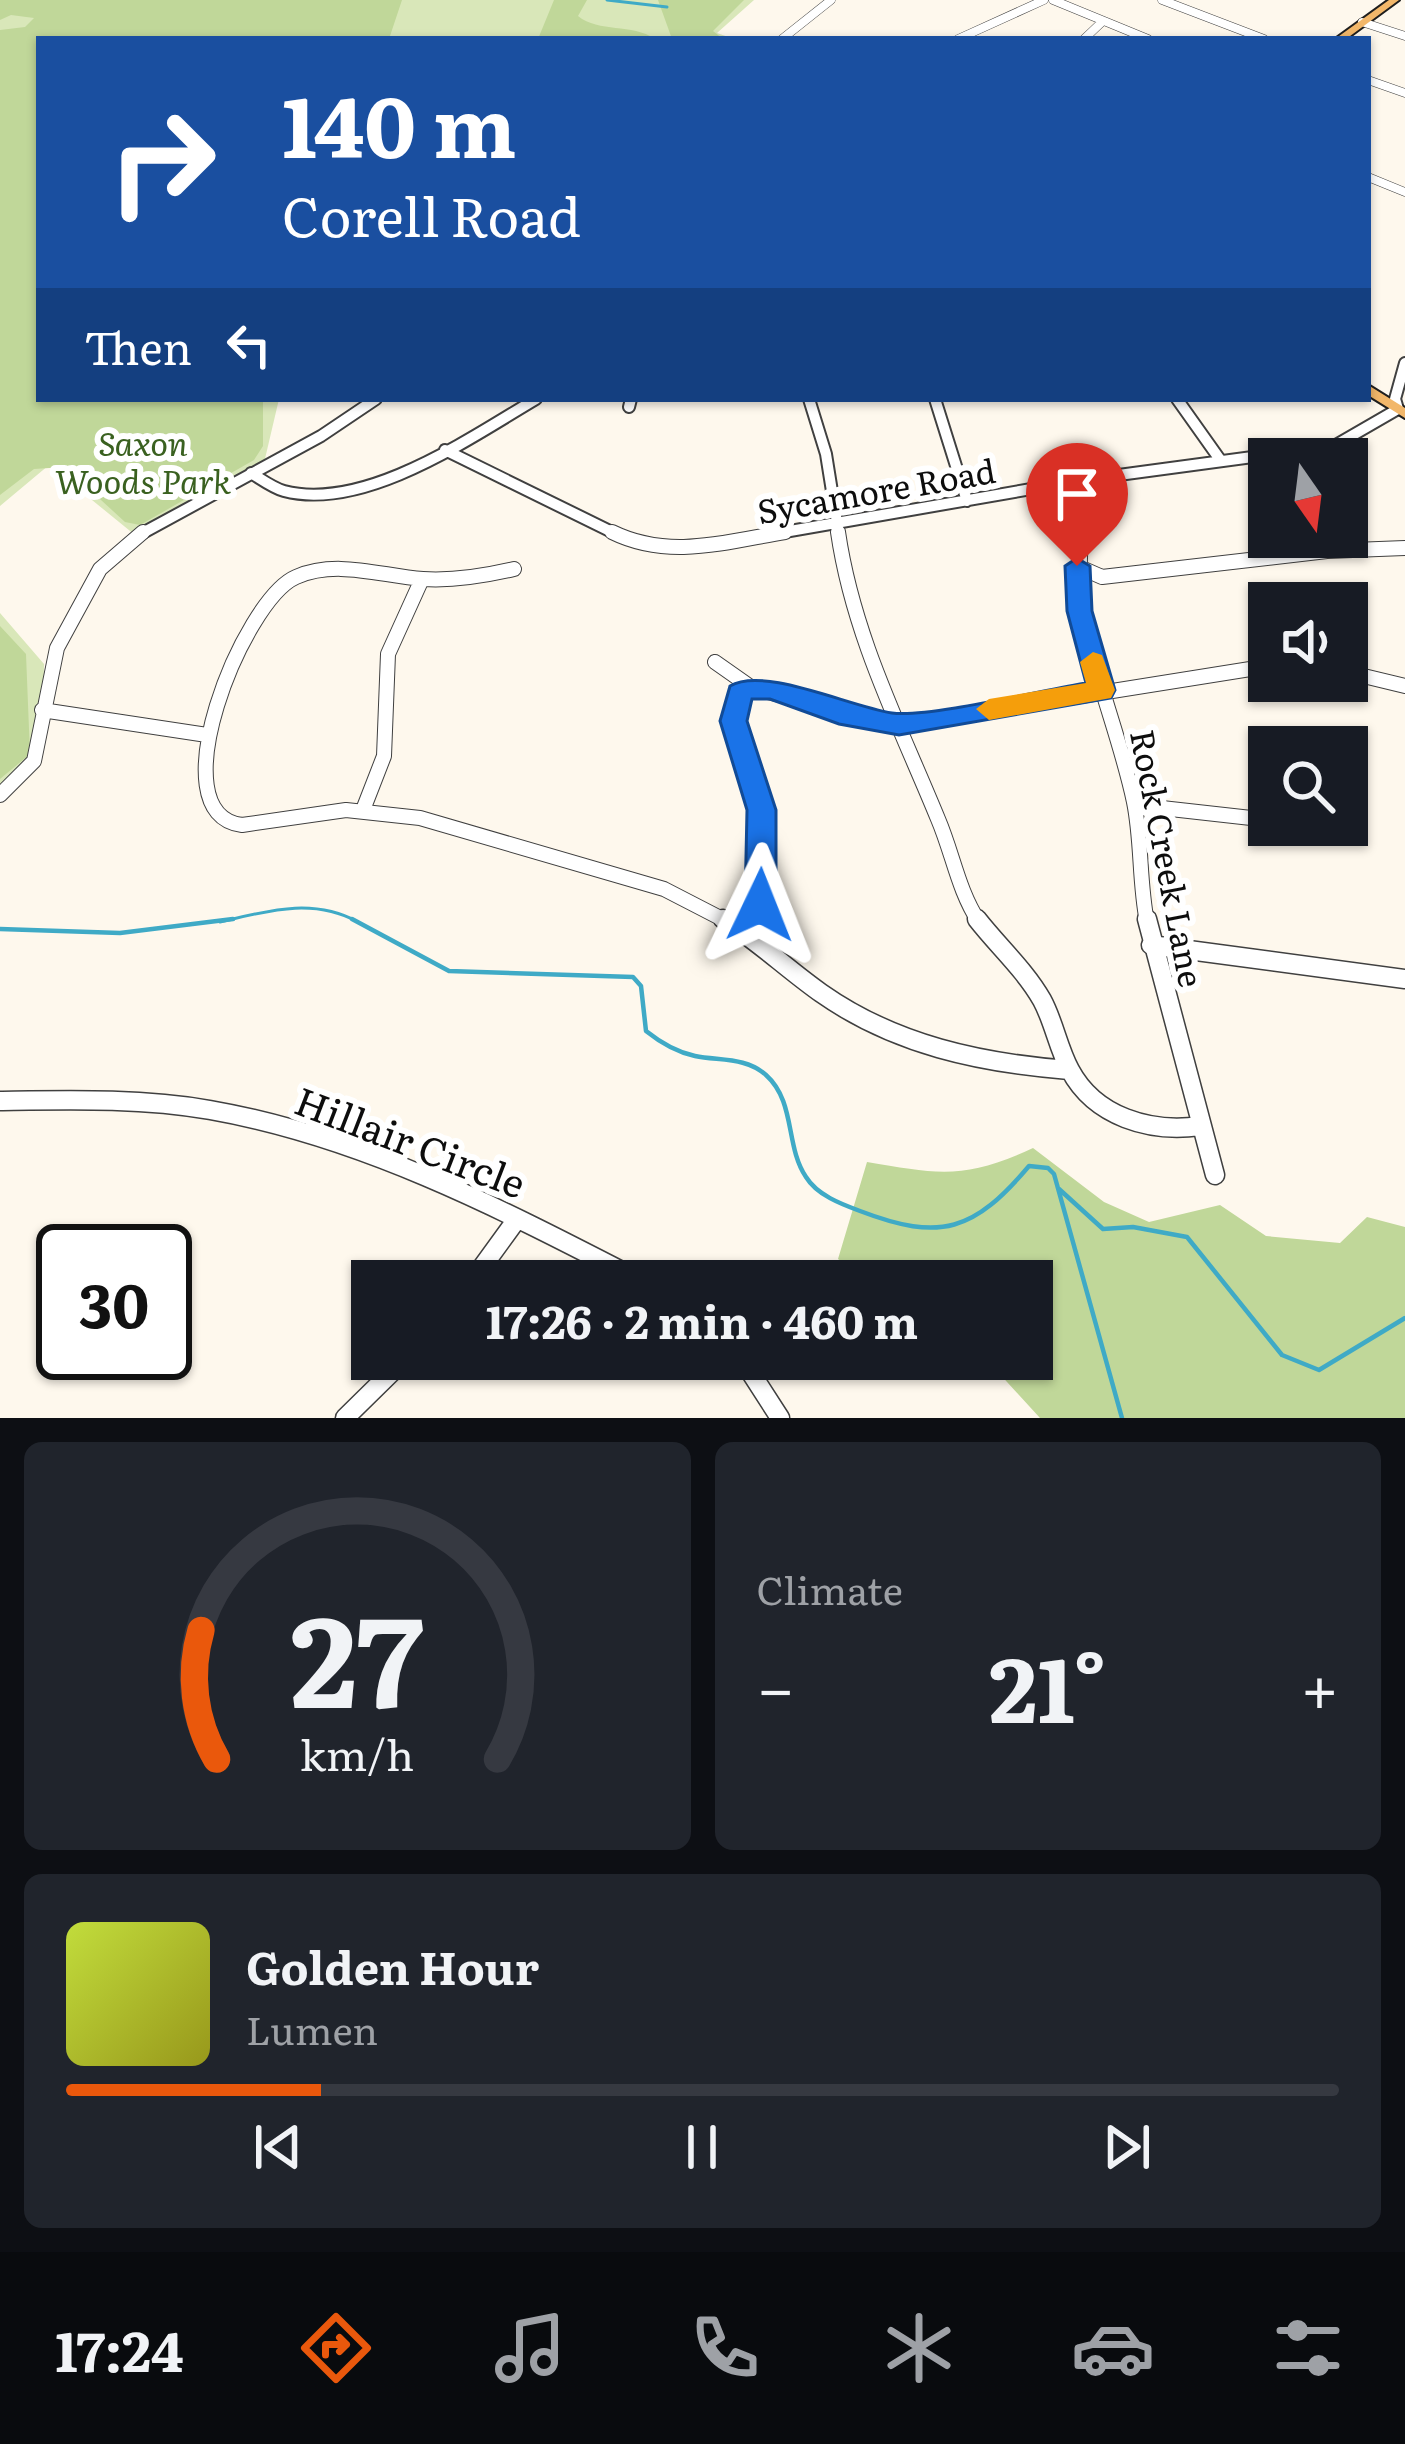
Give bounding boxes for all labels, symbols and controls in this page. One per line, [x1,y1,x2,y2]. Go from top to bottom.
text: 140 m [282,59,517,184]
icon: right [84,84,240,240]
text: Corell Road [282,173,581,254]
text: Then [84,312,192,379]
icon: left [216,312,282,378]
park label: Saxon Woods Park [55,417,231,504]
north arrow [1248,438,1368,558]
map controls [1248,438,1368,846]
pin [1026,443,1128,566]
street label: Sycamore Road [753,444,999,534]
icon: arrive [1044,461,1110,527]
button: sound [1248,582,1368,702]
street label: Rock Creek Lane [1120,725,1218,991]
button: search [1248,726,1368,846]
position arrow [697,842,823,968]
street label: Hillair Circle [287,1069,535,1211]
speed limit sign: 30 [36,1224,192,1380]
text: 17:26 · 2 min · 460 m [486,1286,918,1353]
text: Climate [757,1559,903,1617]
text: 27 [291,1561,424,1746]
text: 21° [989,1617,1106,1751]
text: − [757,1635,795,1733]
text: + [1301,1635,1339,1733]
text: km/h [300,1721,414,1784]
text: Golden Hour [246,1932,539,1999]
text: Lumen [246,1999,378,2057]
icon: previous [245,2114,311,2180]
icon: pause [669,2114,735,2180]
icon: next [1094,2114,1160,2180]
icon: directions [294,2306,378,2390]
icon: music [488,2306,572,2390]
icon: phone [683,2306,767,2390]
icon: climate [877,2306,961,2390]
icon: car [1071,2306,1155,2390]
icon: filters [1266,2306,1350,2390]
text: 17:24 [55,2308,184,2389]

